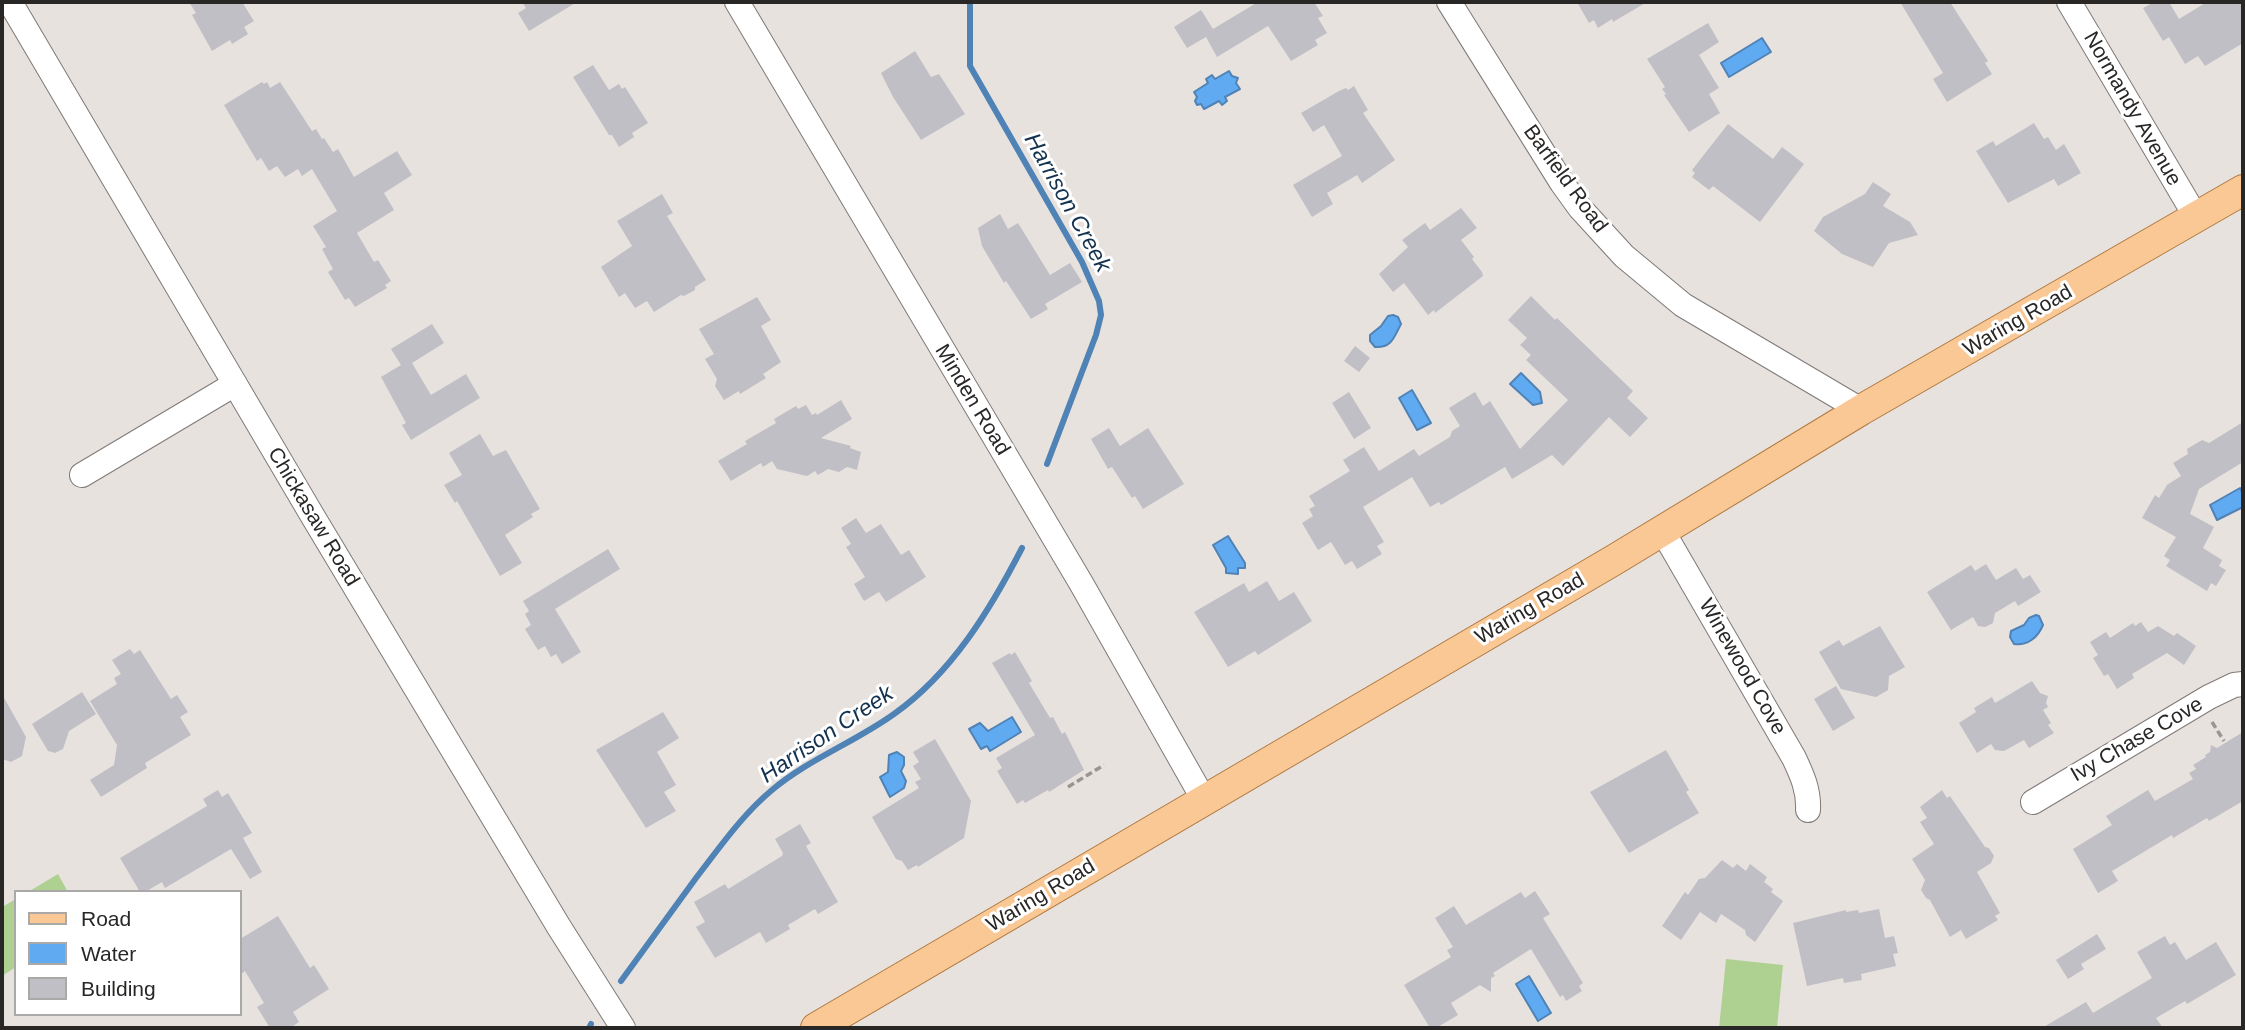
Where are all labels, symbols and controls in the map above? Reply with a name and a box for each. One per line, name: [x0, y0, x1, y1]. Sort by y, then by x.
street label: Normandy Avenue: [2078, 28, 2186, 190]
street label: Barfield Road: [1517, 120, 1613, 238]
water label: Harrison Creek: [1017, 129, 1117, 277]
street label: Waring Road: [1959, 280, 2077, 362]
street label: Minden Road: [929, 340, 1015, 460]
street label: Chickasaw Road: [262, 443, 364, 591]
street label: Waring Road: [1471, 568, 1589, 650]
street label: Winewood Cove: [1693, 594, 1791, 740]
water label: Harrison Creek: [755, 680, 899, 790]
street label: Ivy Chase Cove: [2067, 692, 2207, 788]
street label: Waring Road: [982, 854, 1100, 938]
legend: [14, 890, 242, 1016]
text: Road: [81, 907, 131, 930]
text: Water: [81, 942, 136, 965]
text: Building: [81, 977, 156, 1000]

